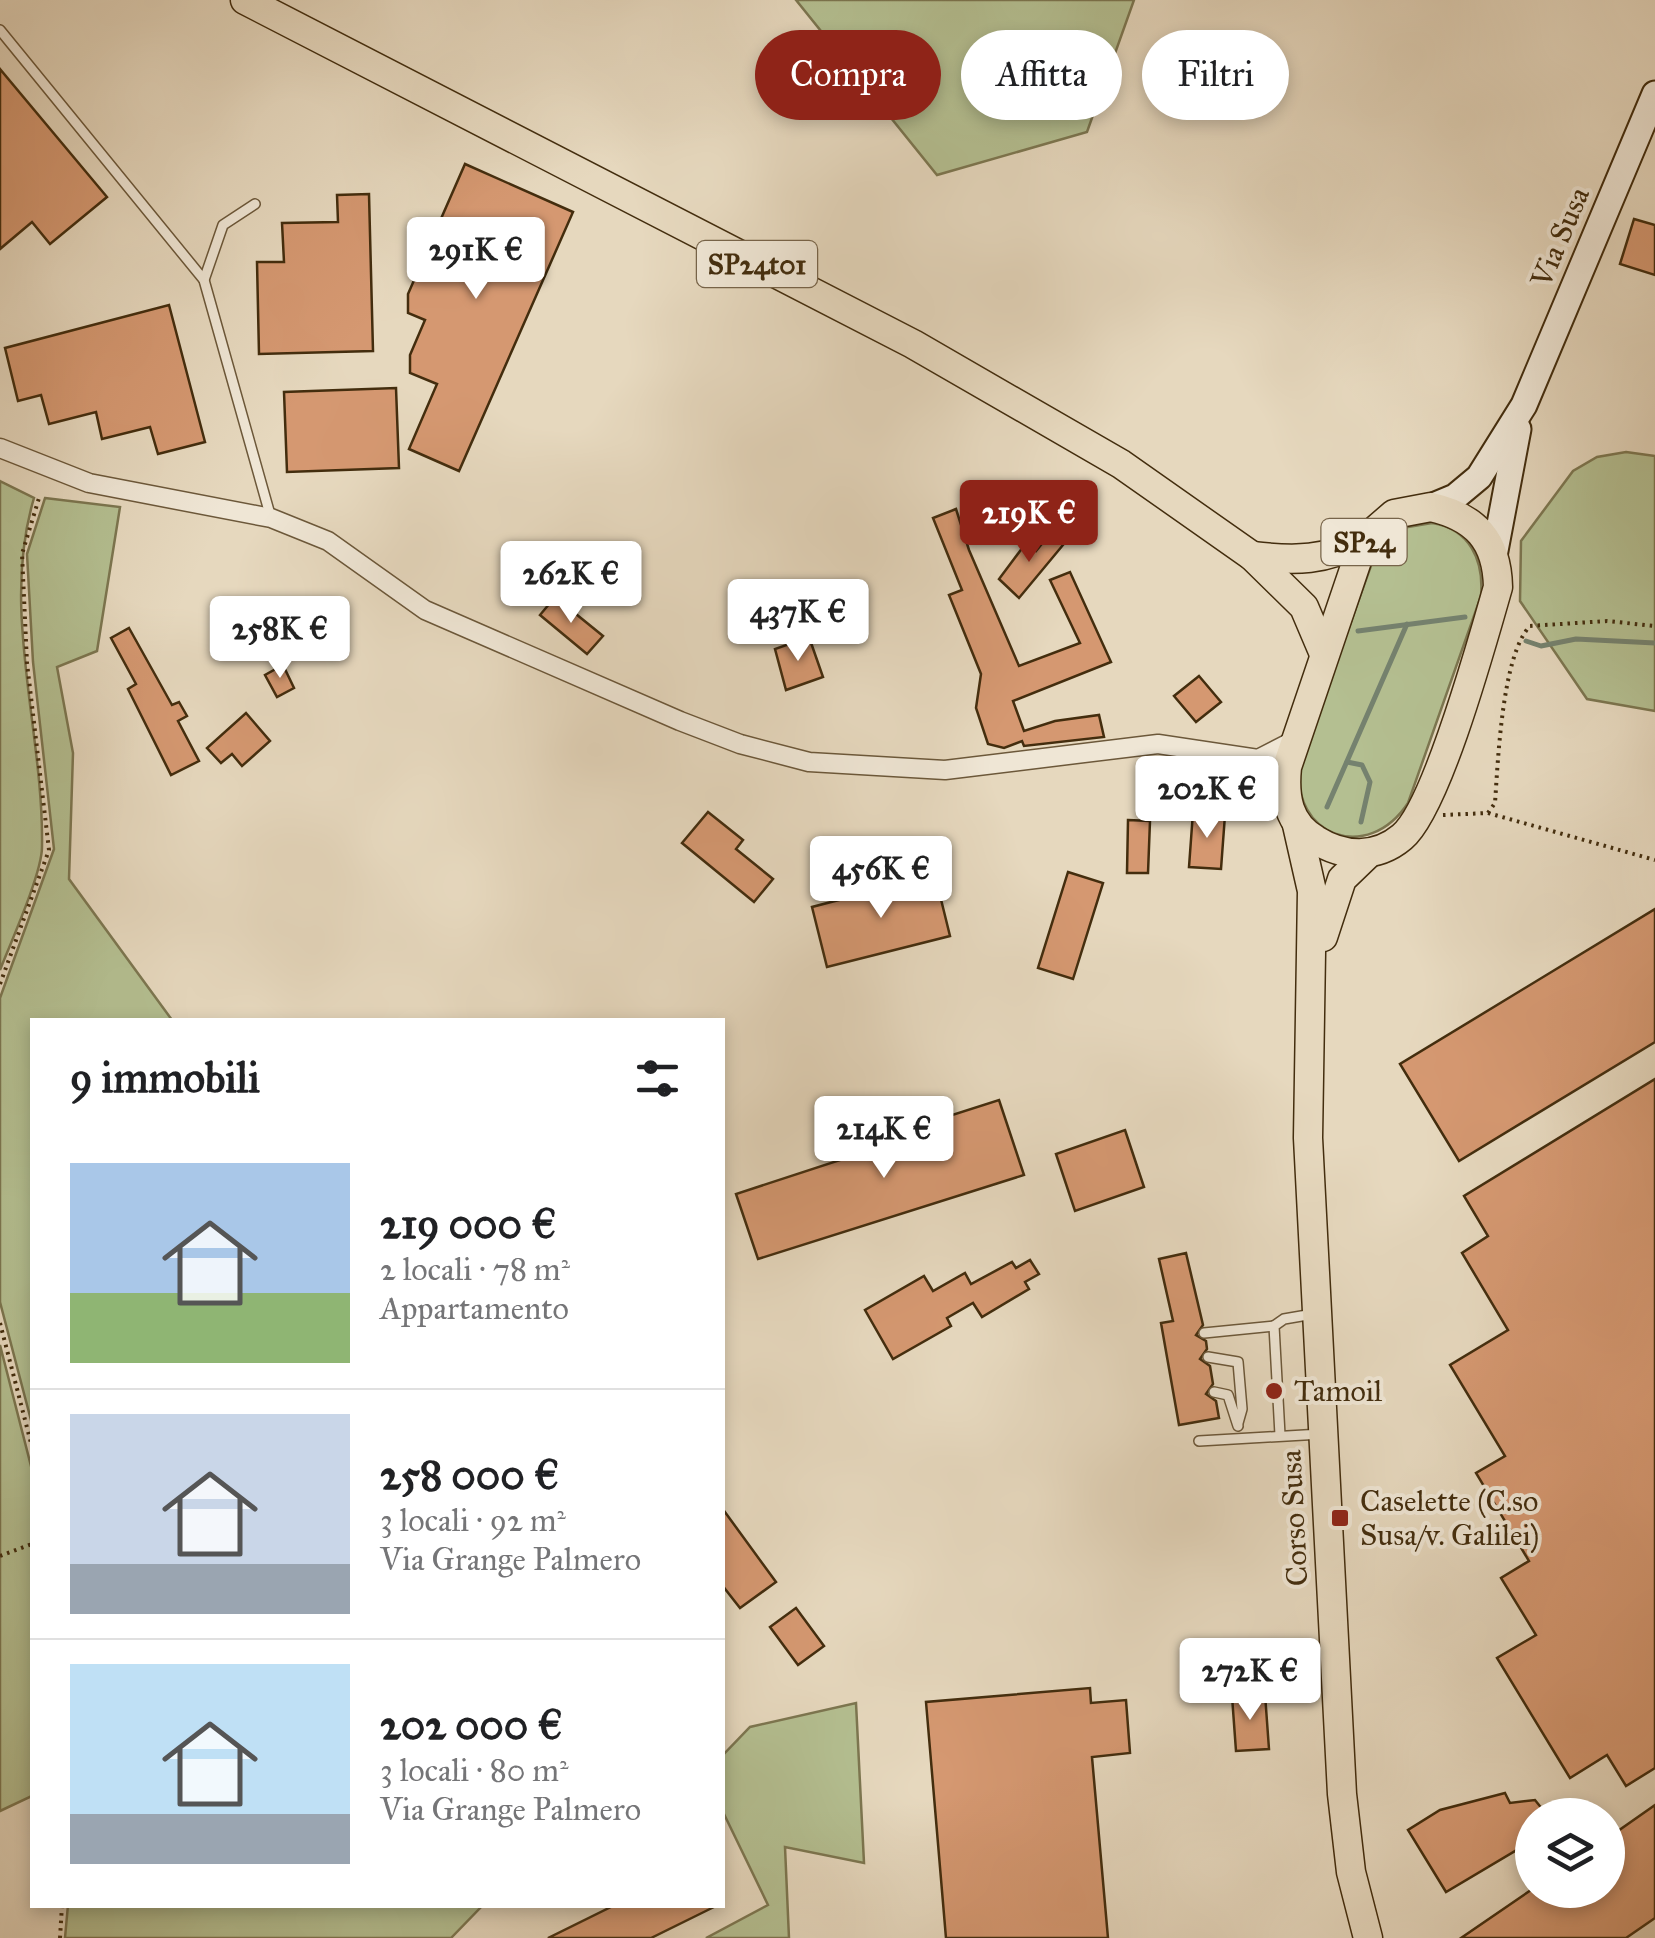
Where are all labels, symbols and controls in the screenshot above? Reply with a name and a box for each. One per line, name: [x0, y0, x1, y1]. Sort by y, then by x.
chip: Compra: [755, 30, 941, 120]
chip: Affitta: [961, 30, 1122, 120]
chip: Filtri: [1142, 30, 1289, 120]
street label: Via Susa: [1523, 181, 1597, 293]
pin: 291K €: [395, 217, 557, 302]
text: 291K €: [429, 230, 523, 269]
road number: SP24t01: [697, 241, 817, 287]
pin: 219K €: [948, 480, 1110, 565]
text: 219K €: [982, 493, 1076, 532]
road number: SP24: [1322, 519, 1406, 565]
pin: 262K €: [490, 541, 652, 626]
text: 262K €: [523, 554, 619, 593]
pin: 437K €: [717, 579, 879, 664]
text: 437K €: [750, 592, 846, 631]
pin: 258K €: [199, 596, 361, 681]
text: 258K €: [232, 609, 328, 648]
pin: 202K €: [1126, 756, 1288, 841]
text: 202K €: [1157, 769, 1257, 808]
pin: 456K €: [800, 836, 962, 921]
text: 456K €: [832, 849, 930, 888]
icon: filters: [630, 1051, 685, 1106]
text: 9 immobili: [70, 1052, 260, 1104]
pin: 214K €: [803, 1096, 965, 1181]
text: 214K €: [836, 1109, 932, 1148]
text: 219 000 €: [380, 1198, 556, 1250]
icon: home: [150, 1203, 270, 1323]
text: 2 locali · 78 m²: [380, 1250, 570, 1289]
text: Appartamento: [380, 1289, 569, 1328]
place label: Tamoil: [1294, 1373, 1383, 1409]
marker: Tamoil: [1263, 1380, 1285, 1402]
text: 258 000 €: [380, 1449, 559, 1501]
street label: Corso Susa: [1272, 1449, 1316, 1587]
icon: home: [150, 1454, 270, 1574]
place label: Caselette (C.so Susa/v. Galilei): [1360, 1483, 1539, 1554]
text: 3 locali · 92 m²: [380, 1501, 566, 1540]
marker: Caselette (C.so Susa/v. Galilei): [1329, 1507, 1351, 1529]
text: Via Grange Palmero: [380, 1540, 641, 1579]
pin: 272K €: [1169, 1638, 1331, 1723]
text: 272K €: [1202, 1651, 1298, 1690]
text: 202 000 €: [380, 1699, 563, 1751]
icon: home: [150, 1704, 270, 1824]
text: 3 locali · 80 m²: [380, 1751, 569, 1790]
text: Via Grange Palmero: [380, 1790, 641, 1829]
map controls: [1515, 1798, 1625, 1908]
button: layers: [1515, 1798, 1625, 1908]

